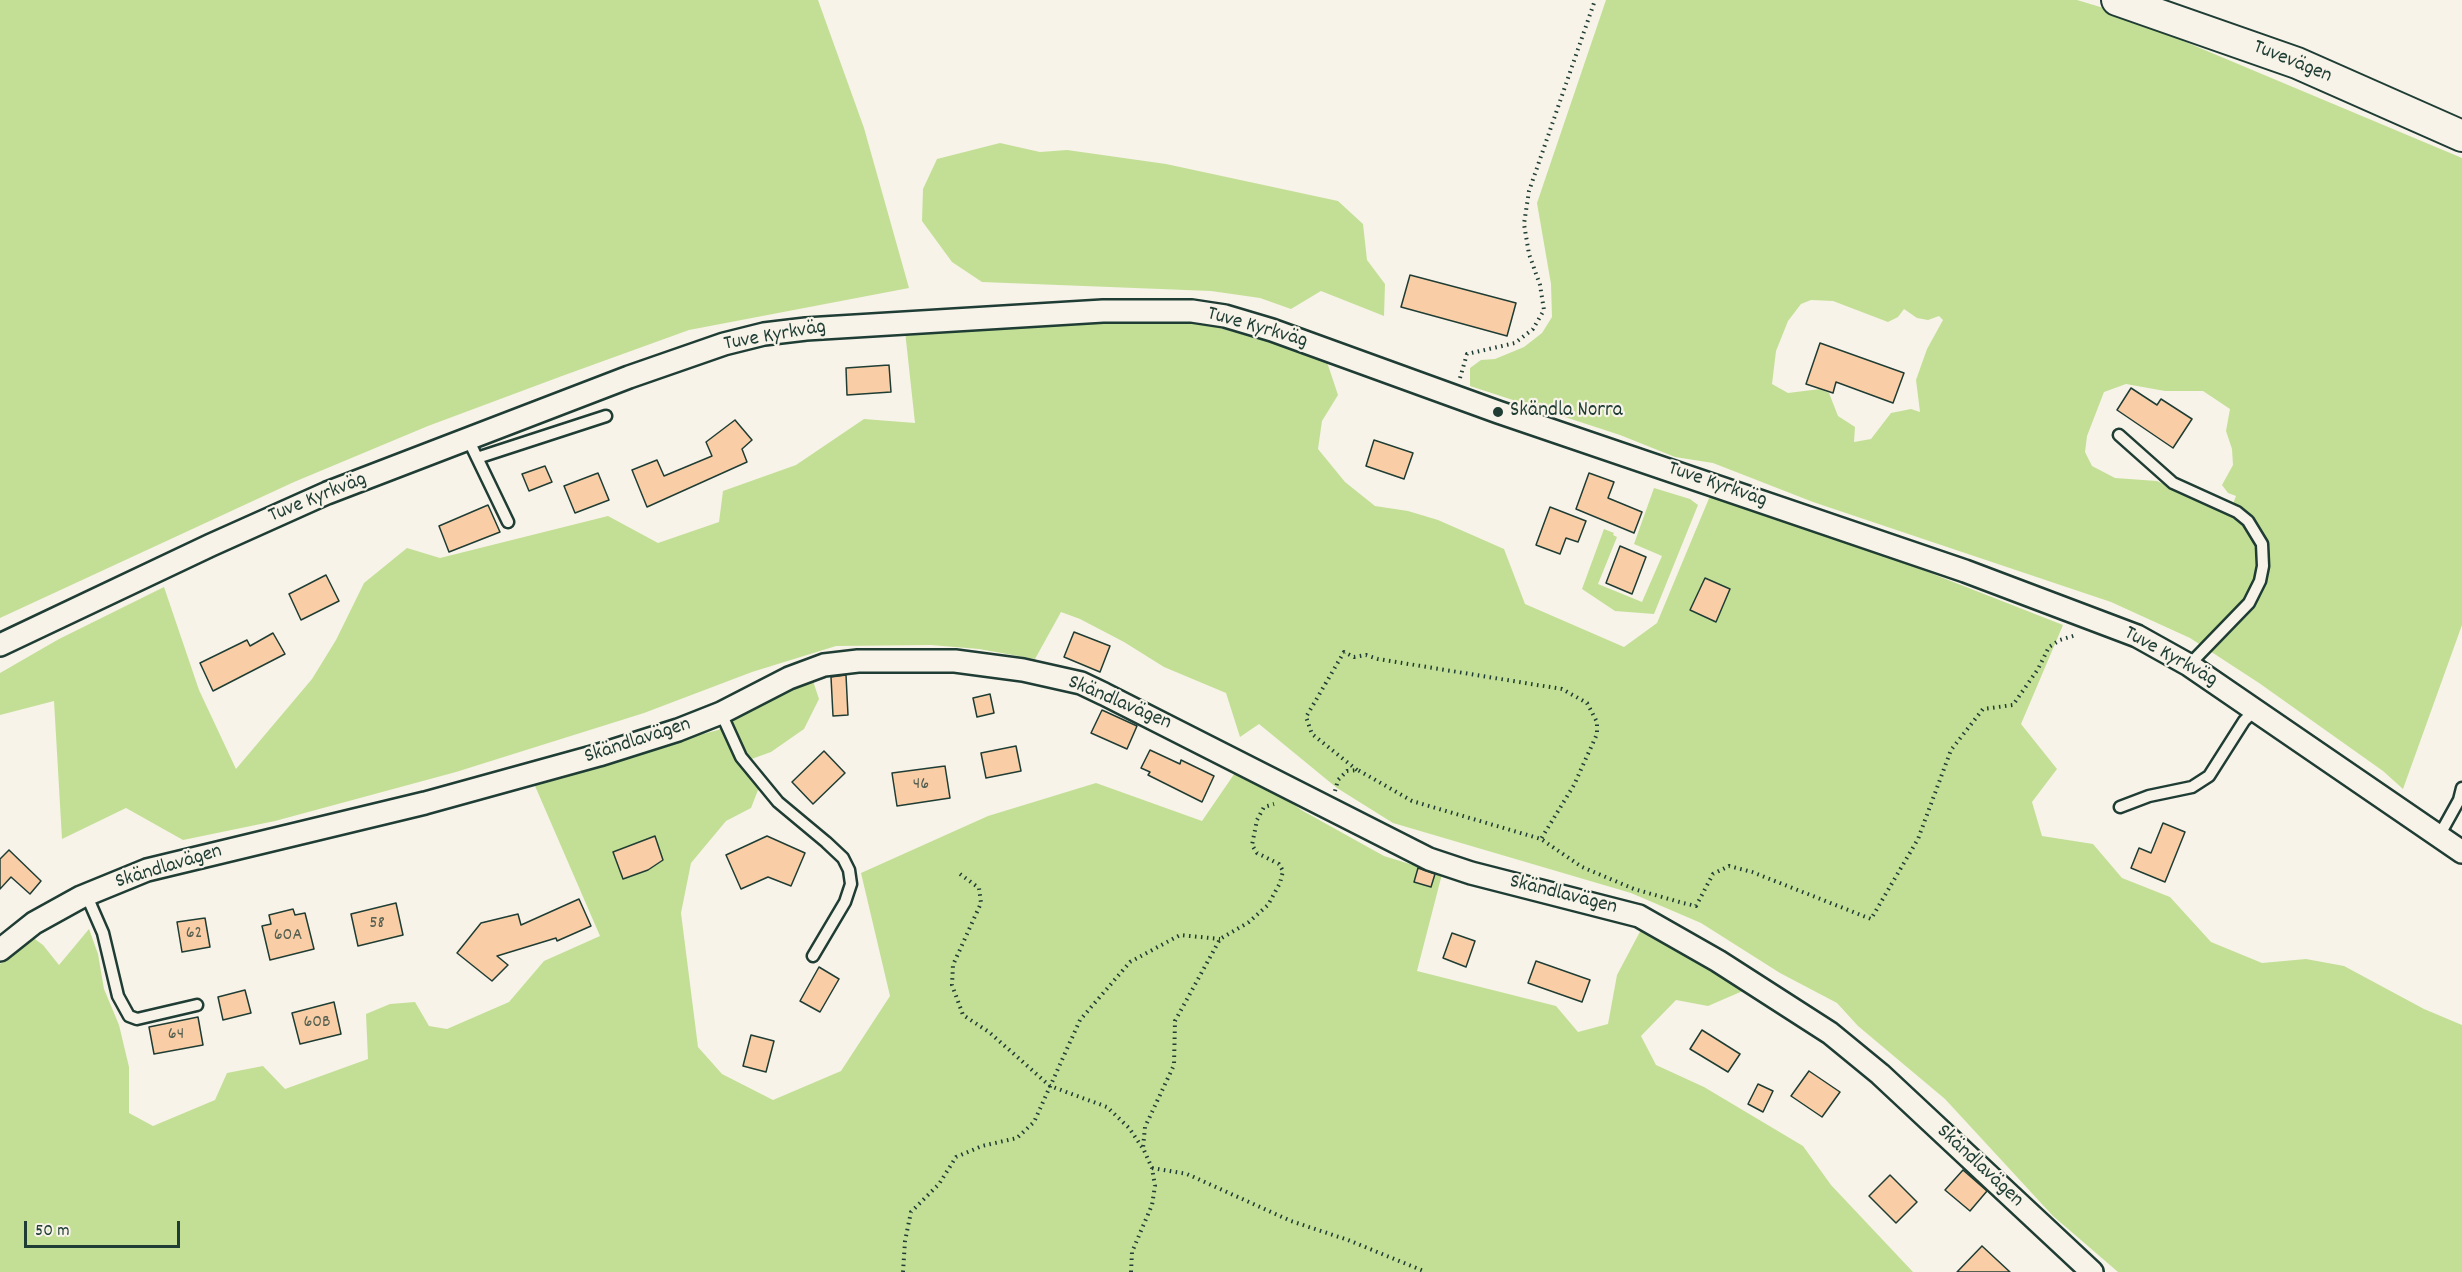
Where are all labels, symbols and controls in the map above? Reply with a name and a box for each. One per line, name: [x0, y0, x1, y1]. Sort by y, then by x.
street label: Tuvevägen: [2249, 36, 2335, 90]
street label: Tuve Kyrkväg: [1204, 303, 1310, 355]
street label: Tuve Kyrkväg: [722, 316, 828, 358]
place label: Skändla Norra: [1510, 399, 1623, 425]
marker: Skändla Norra: [1491, 405, 1505, 419]
street label: Tuve Kyrkväg: [1664, 457, 1770, 515]
street label: Tuve Kyrkväg: [265, 468, 371, 530]
street label: Tuve Kyrkväg: [2119, 622, 2221, 694]
street label: Skändlavägen: [1063, 671, 1175, 737]
street label: Skändlavägen: [582, 713, 694, 771]
house number: 46: [913, 775, 929, 797]
street label: Skändlavägen: [113, 840, 225, 896]
street label: Skändlavägen: [1507, 870, 1619, 922]
house number: 58: [369, 914, 385, 936]
house number: 62: [186, 924, 202, 946]
house number: 60A: [274, 926, 302, 948]
house number: 60B: [303, 1013, 331, 1035]
house number: 64: [168, 1025, 184, 1047]
street label: Skändlavägen: [1930, 1120, 2028, 1214]
scale bar: [27, 1209, 183, 1247]
text: 50 m: [35, 1219, 70, 1244]

